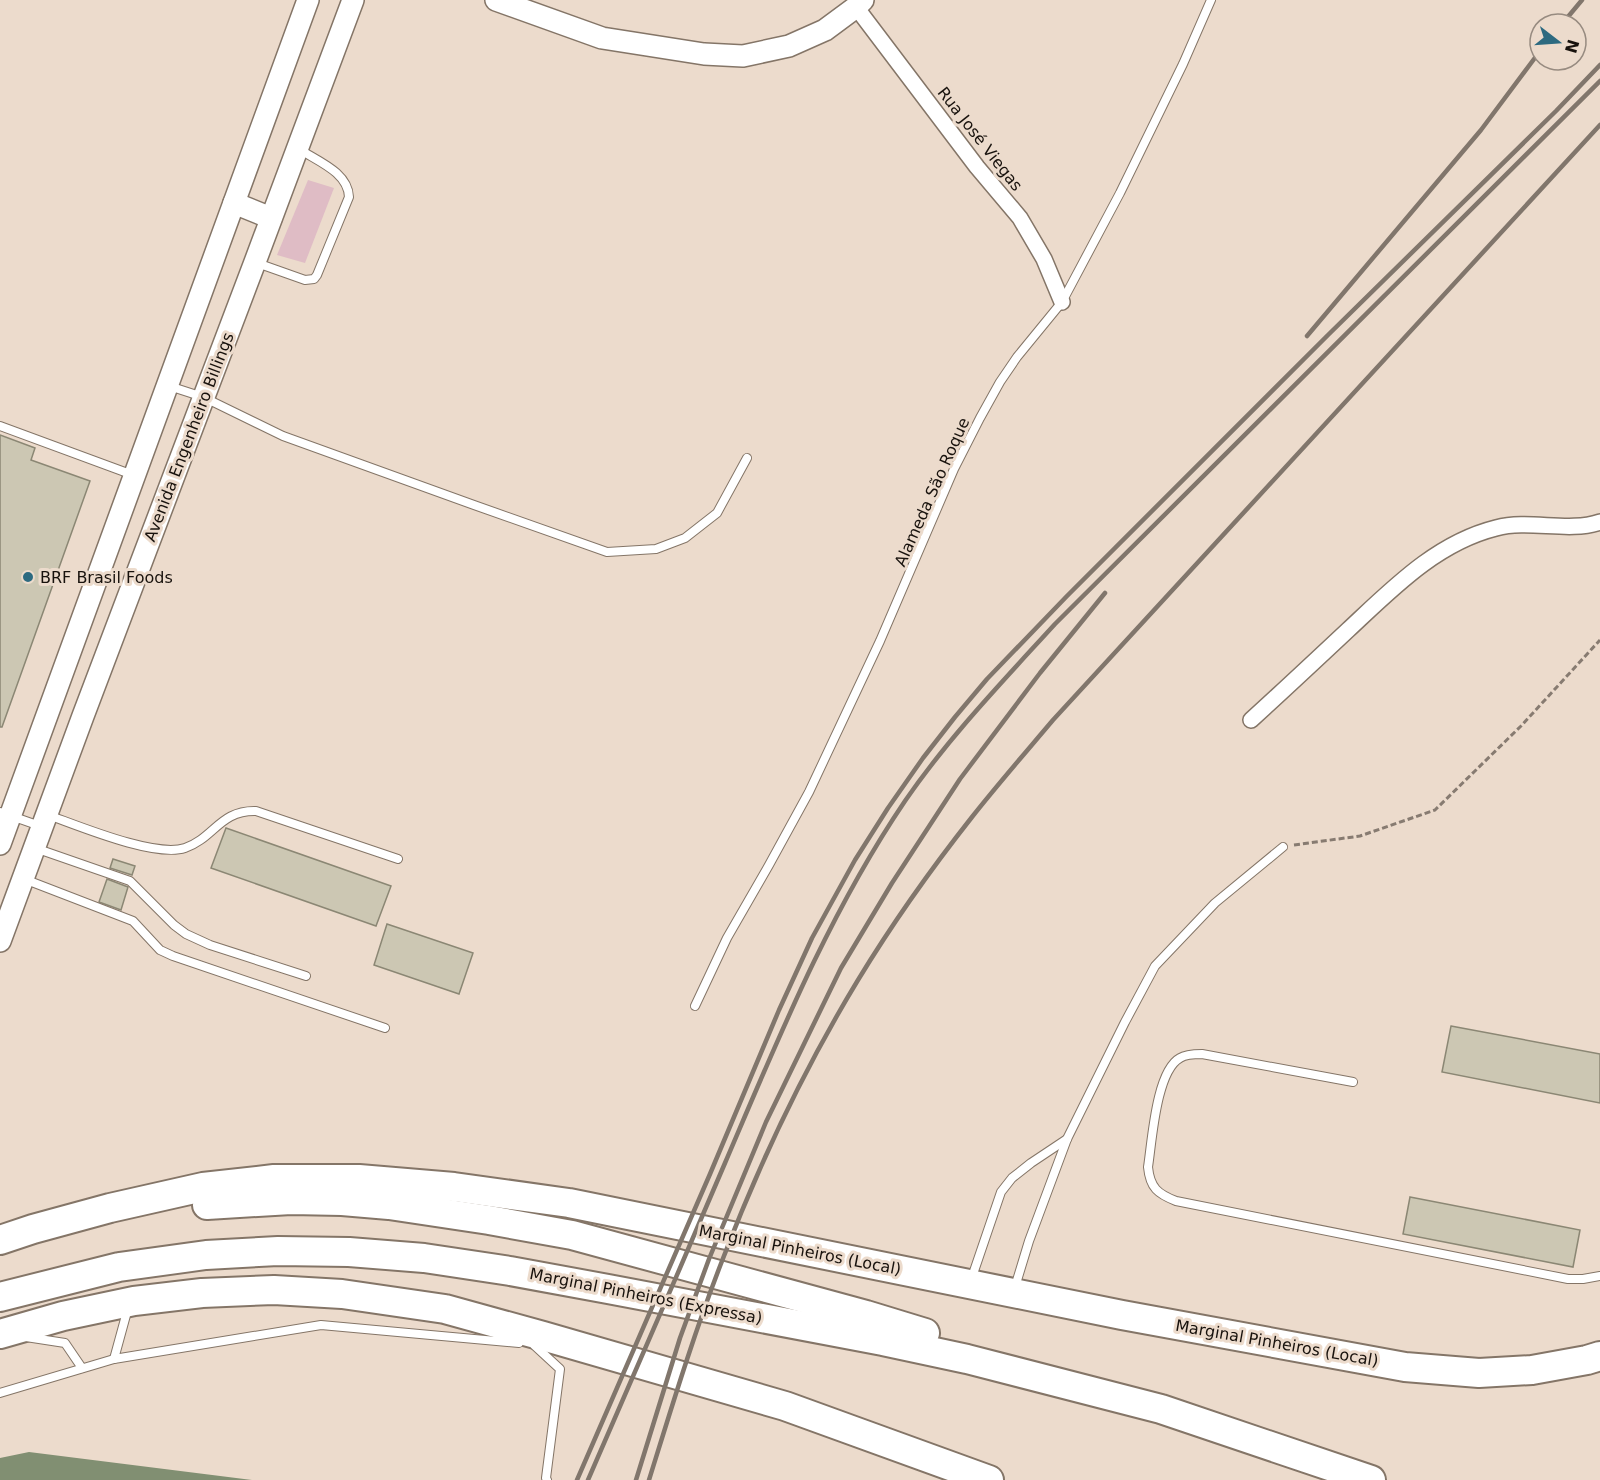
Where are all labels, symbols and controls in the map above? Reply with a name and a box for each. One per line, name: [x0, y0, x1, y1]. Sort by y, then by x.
north arrow: [1528, 12, 1588, 72]
text: N: [1561, 37, 1583, 55]
street label: Rua José Viegas: [934, 83, 1026, 195]
street label: Avenida Engenheiro Billings: [140, 330, 238, 544]
street label: Alameda São Roque: [891, 415, 973, 569]
place label: BRF Brasil Foods: [40, 568, 173, 587]
marker: BRF Brasil Foods: [21, 570, 35, 584]
street label: Marginal Pinheiros (Local): [697, 1221, 903, 1279]
street label: Marginal Pinheiros (Expressa): [528, 1264, 764, 1328]
street label: Marginal Pinheiros (Local): [1174, 1316, 1380, 1370]

